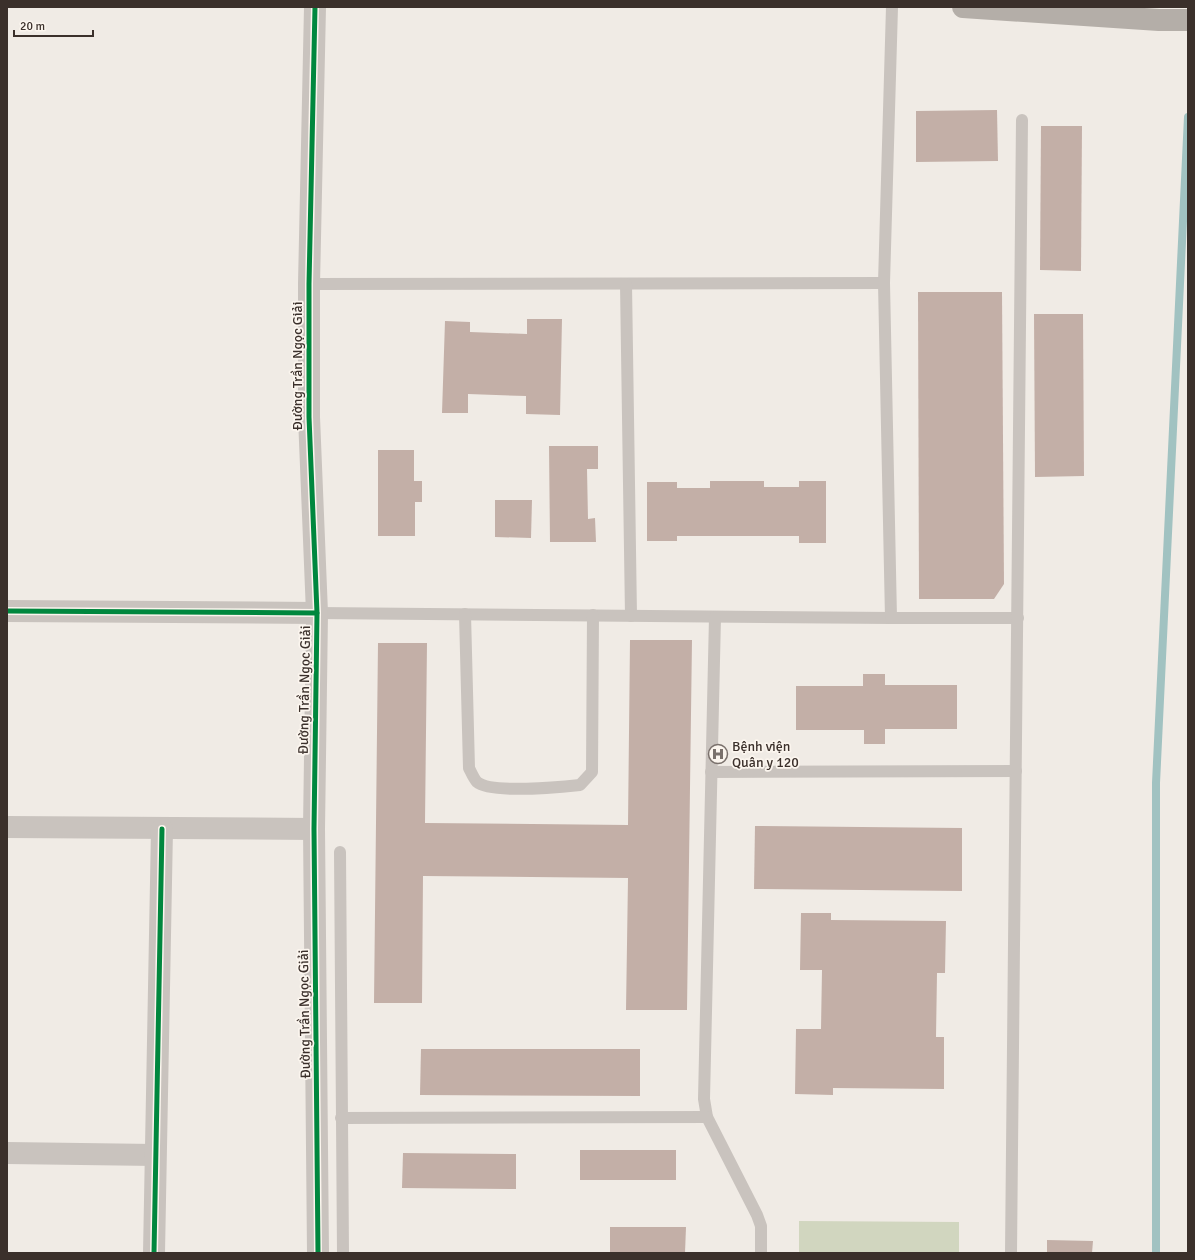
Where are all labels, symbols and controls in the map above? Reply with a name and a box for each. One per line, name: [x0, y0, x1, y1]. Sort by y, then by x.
scale bar: [14, 12, 93, 38]
text: 20 m: [20, 19, 45, 34]
street label: Đường Trần Ngọc Giải: [289, 301, 306, 431]
street label: Đường Trần Ngọc Giải: [295, 625, 314, 755]
place label: Bệnh viện Quân y 120: [732, 738, 799, 771]
hospital icon: Bệnh viện Quân y 120: [707, 743, 729, 765]
street label: Đường Trần Ngọc Giải: [295, 949, 314, 1079]

